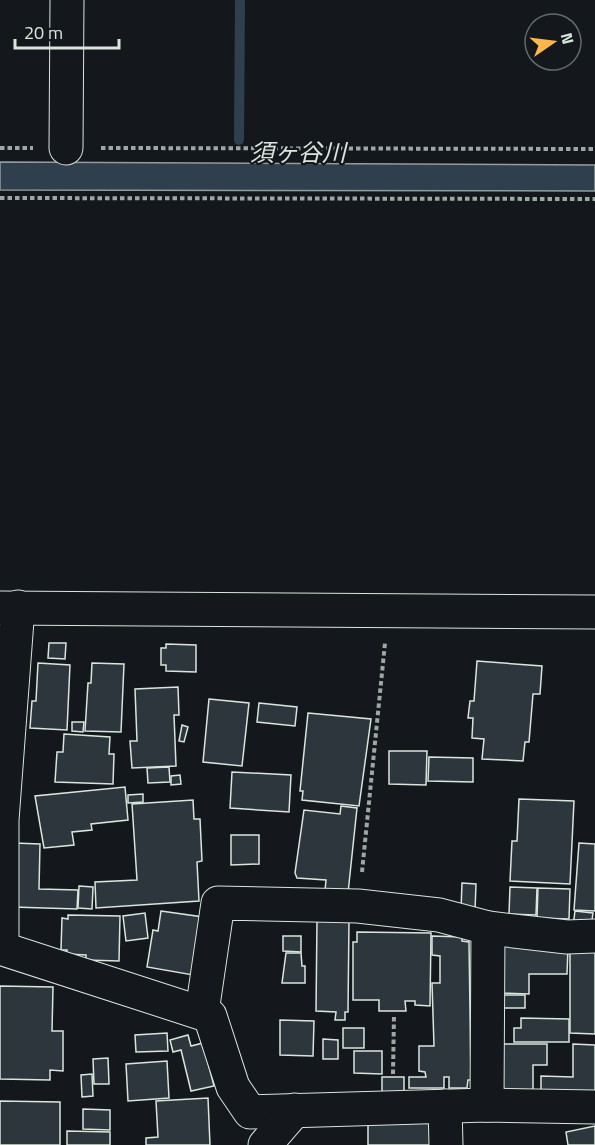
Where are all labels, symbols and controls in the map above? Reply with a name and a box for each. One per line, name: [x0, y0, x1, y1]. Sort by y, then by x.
scale bar: [15, 12, 118, 50]
north arrow: [523, 12, 583, 72]
text: 20 m: [24, 19, 63, 46]
text: N: [555, 30, 581, 47]
water label: 須ヶ谷川: [250, 134, 349, 170]

